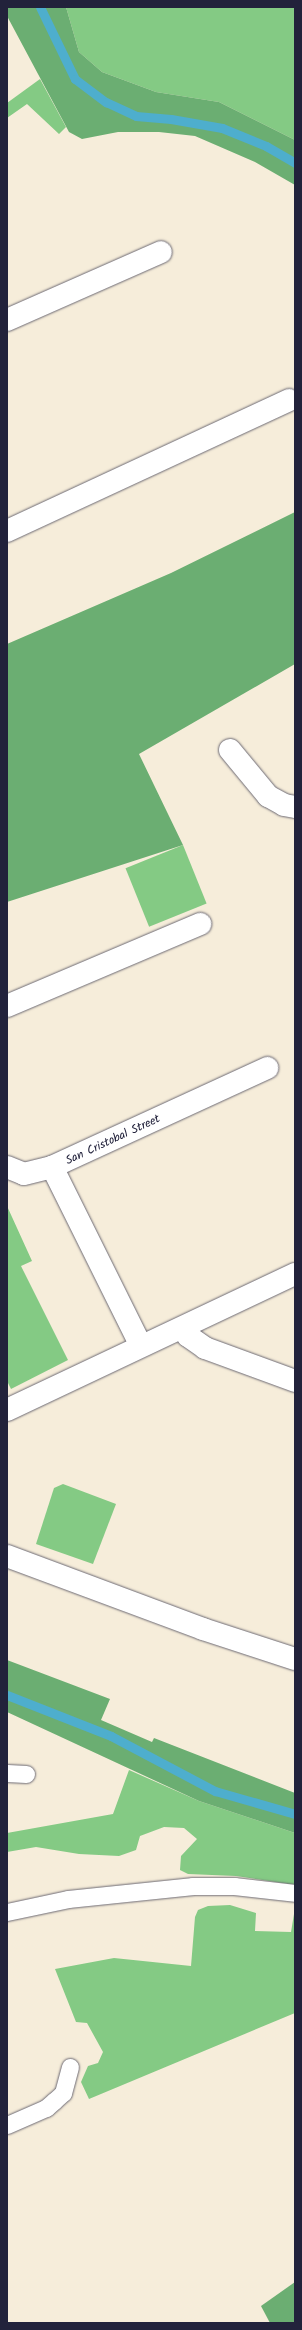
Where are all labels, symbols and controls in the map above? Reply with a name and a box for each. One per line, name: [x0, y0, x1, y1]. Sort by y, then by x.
street label: San Cristobal Street: [63, 1112, 163, 1168]

